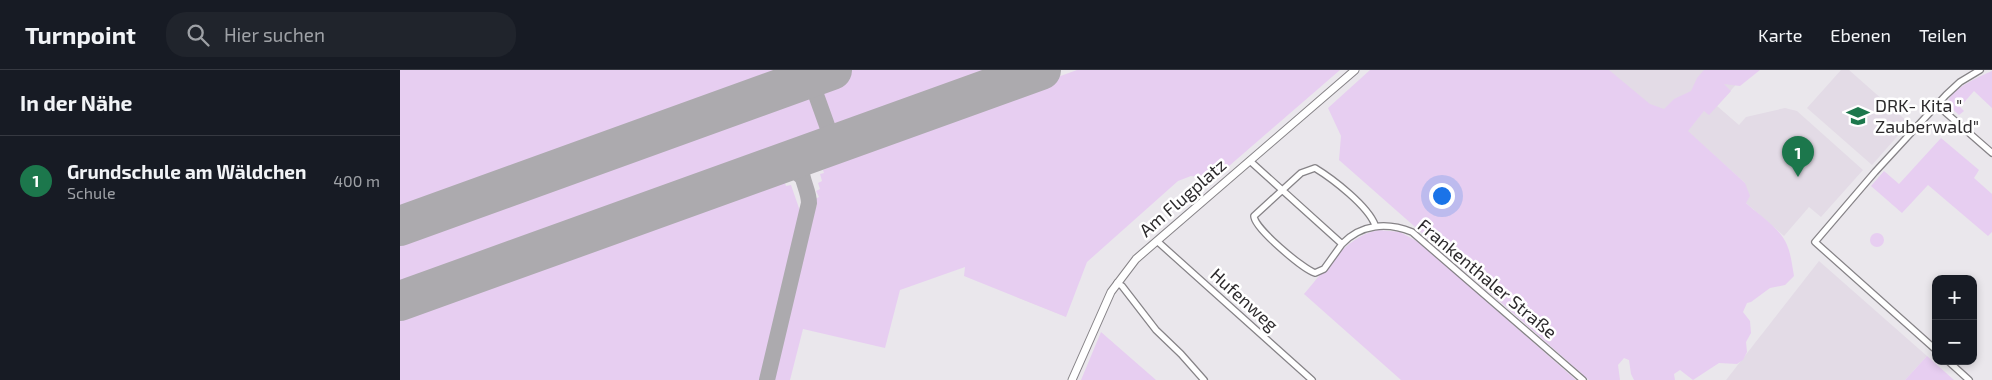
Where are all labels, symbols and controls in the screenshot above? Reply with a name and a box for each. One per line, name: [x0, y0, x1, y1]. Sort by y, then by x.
search box: [166, 12, 516, 57]
text: Turnpoint: [25, 20, 136, 49]
icon: search: [184, 21, 212, 49]
text: Hier suchen: [224, 23, 325, 46]
text: Karte: [1758, 24, 1802, 46]
text: Ebenen: [1830, 24, 1891, 46]
text: Teilen: [1919, 24, 1967, 46]
text: In der Nähe: [20, 90, 132, 115]
place label: DRK- Kita " Zauberwald": [1875, 94, 1979, 137]
school or university icon: DRK- Kita " Zauberwald": [1845, 103, 1871, 129]
pin: 1: [1782, 136, 1814, 177]
street label: Am Flugplatz: [1134, 154, 1230, 241]
text: Grundschule am Wäldchen: [67, 160, 306, 183]
text: 1: [33, 171, 39, 190]
text: 400 m: [333, 171, 380, 190]
text: Schule: [67, 183, 116, 202]
your location: [1429, 183, 1455, 209]
street label: Frankenthaler Straße: [1414, 214, 1562, 343]
street label: Hufenweg: [1206, 263, 1283, 335]
map controls: [1932, 275, 1977, 365]
button: +: [1932, 275, 1977, 320]
button: −: [1932, 320, 1977, 365]

